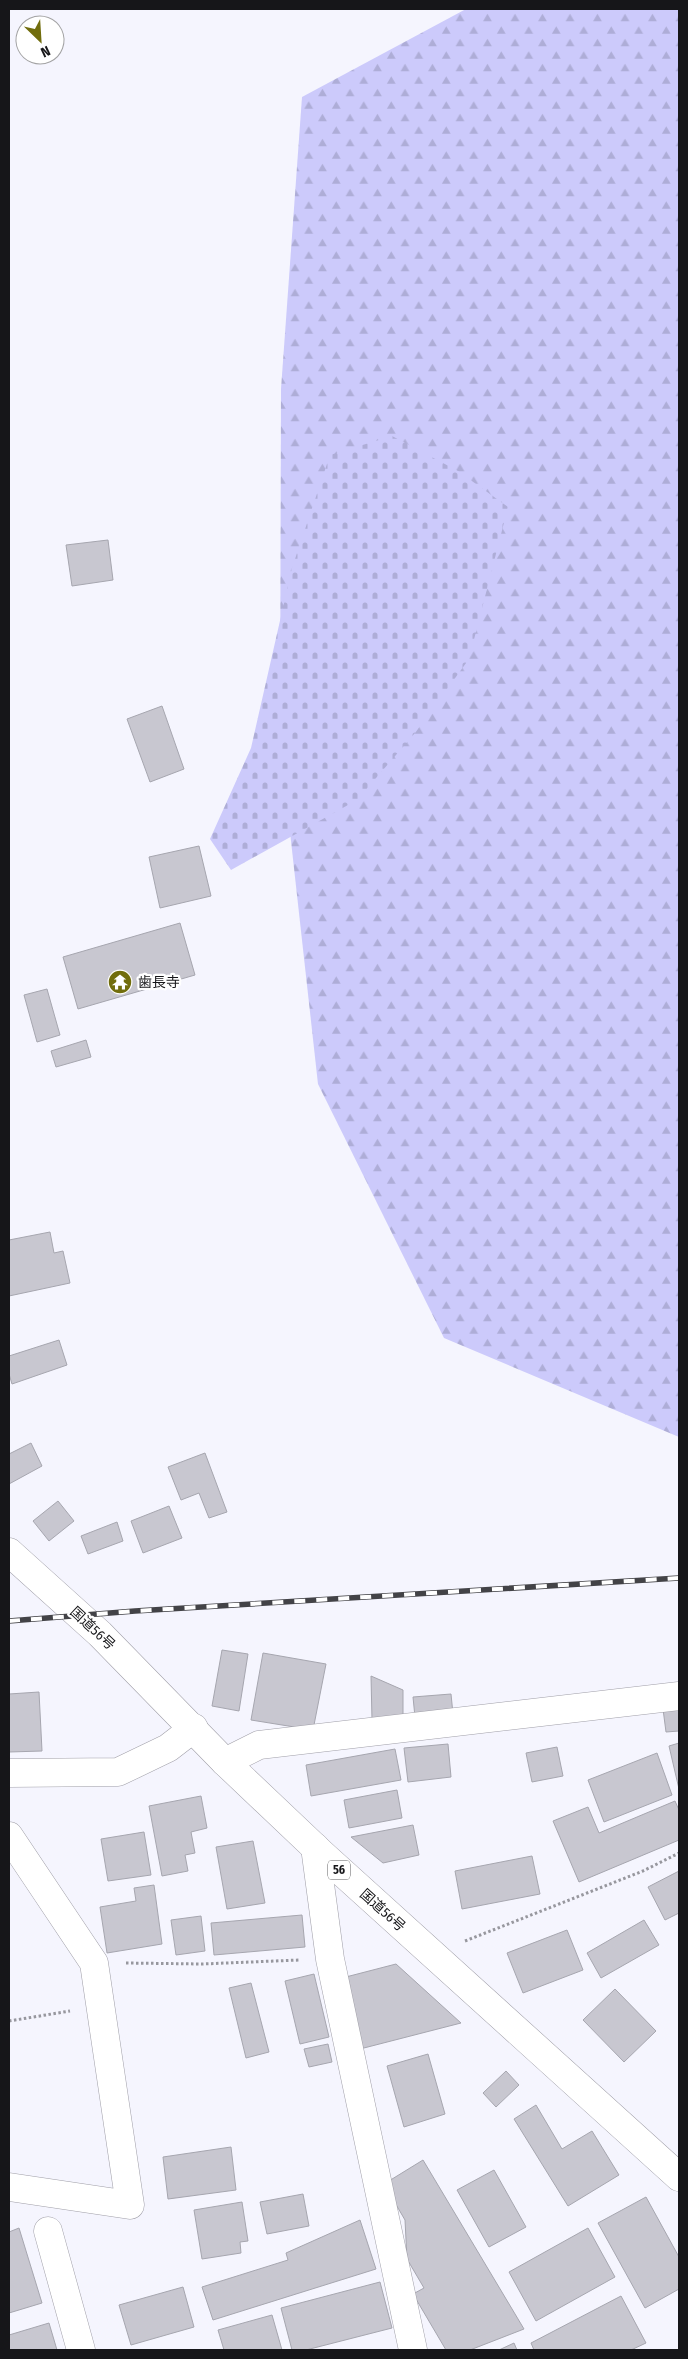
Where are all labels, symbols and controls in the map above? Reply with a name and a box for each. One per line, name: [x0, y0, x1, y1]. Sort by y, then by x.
north arrow: [15, 15, 65, 65]
text: N: [38, 42, 53, 61]
temple icon: 歯長寺: [107, 969, 133, 995]
place label: 歯長寺: [138, 974, 180, 991]
street label: 国道56号: [67, 1603, 119, 1653]
road number: 56: [328, 1860, 350, 1880]
street label: 国道56号: [356, 1886, 409, 1935]

